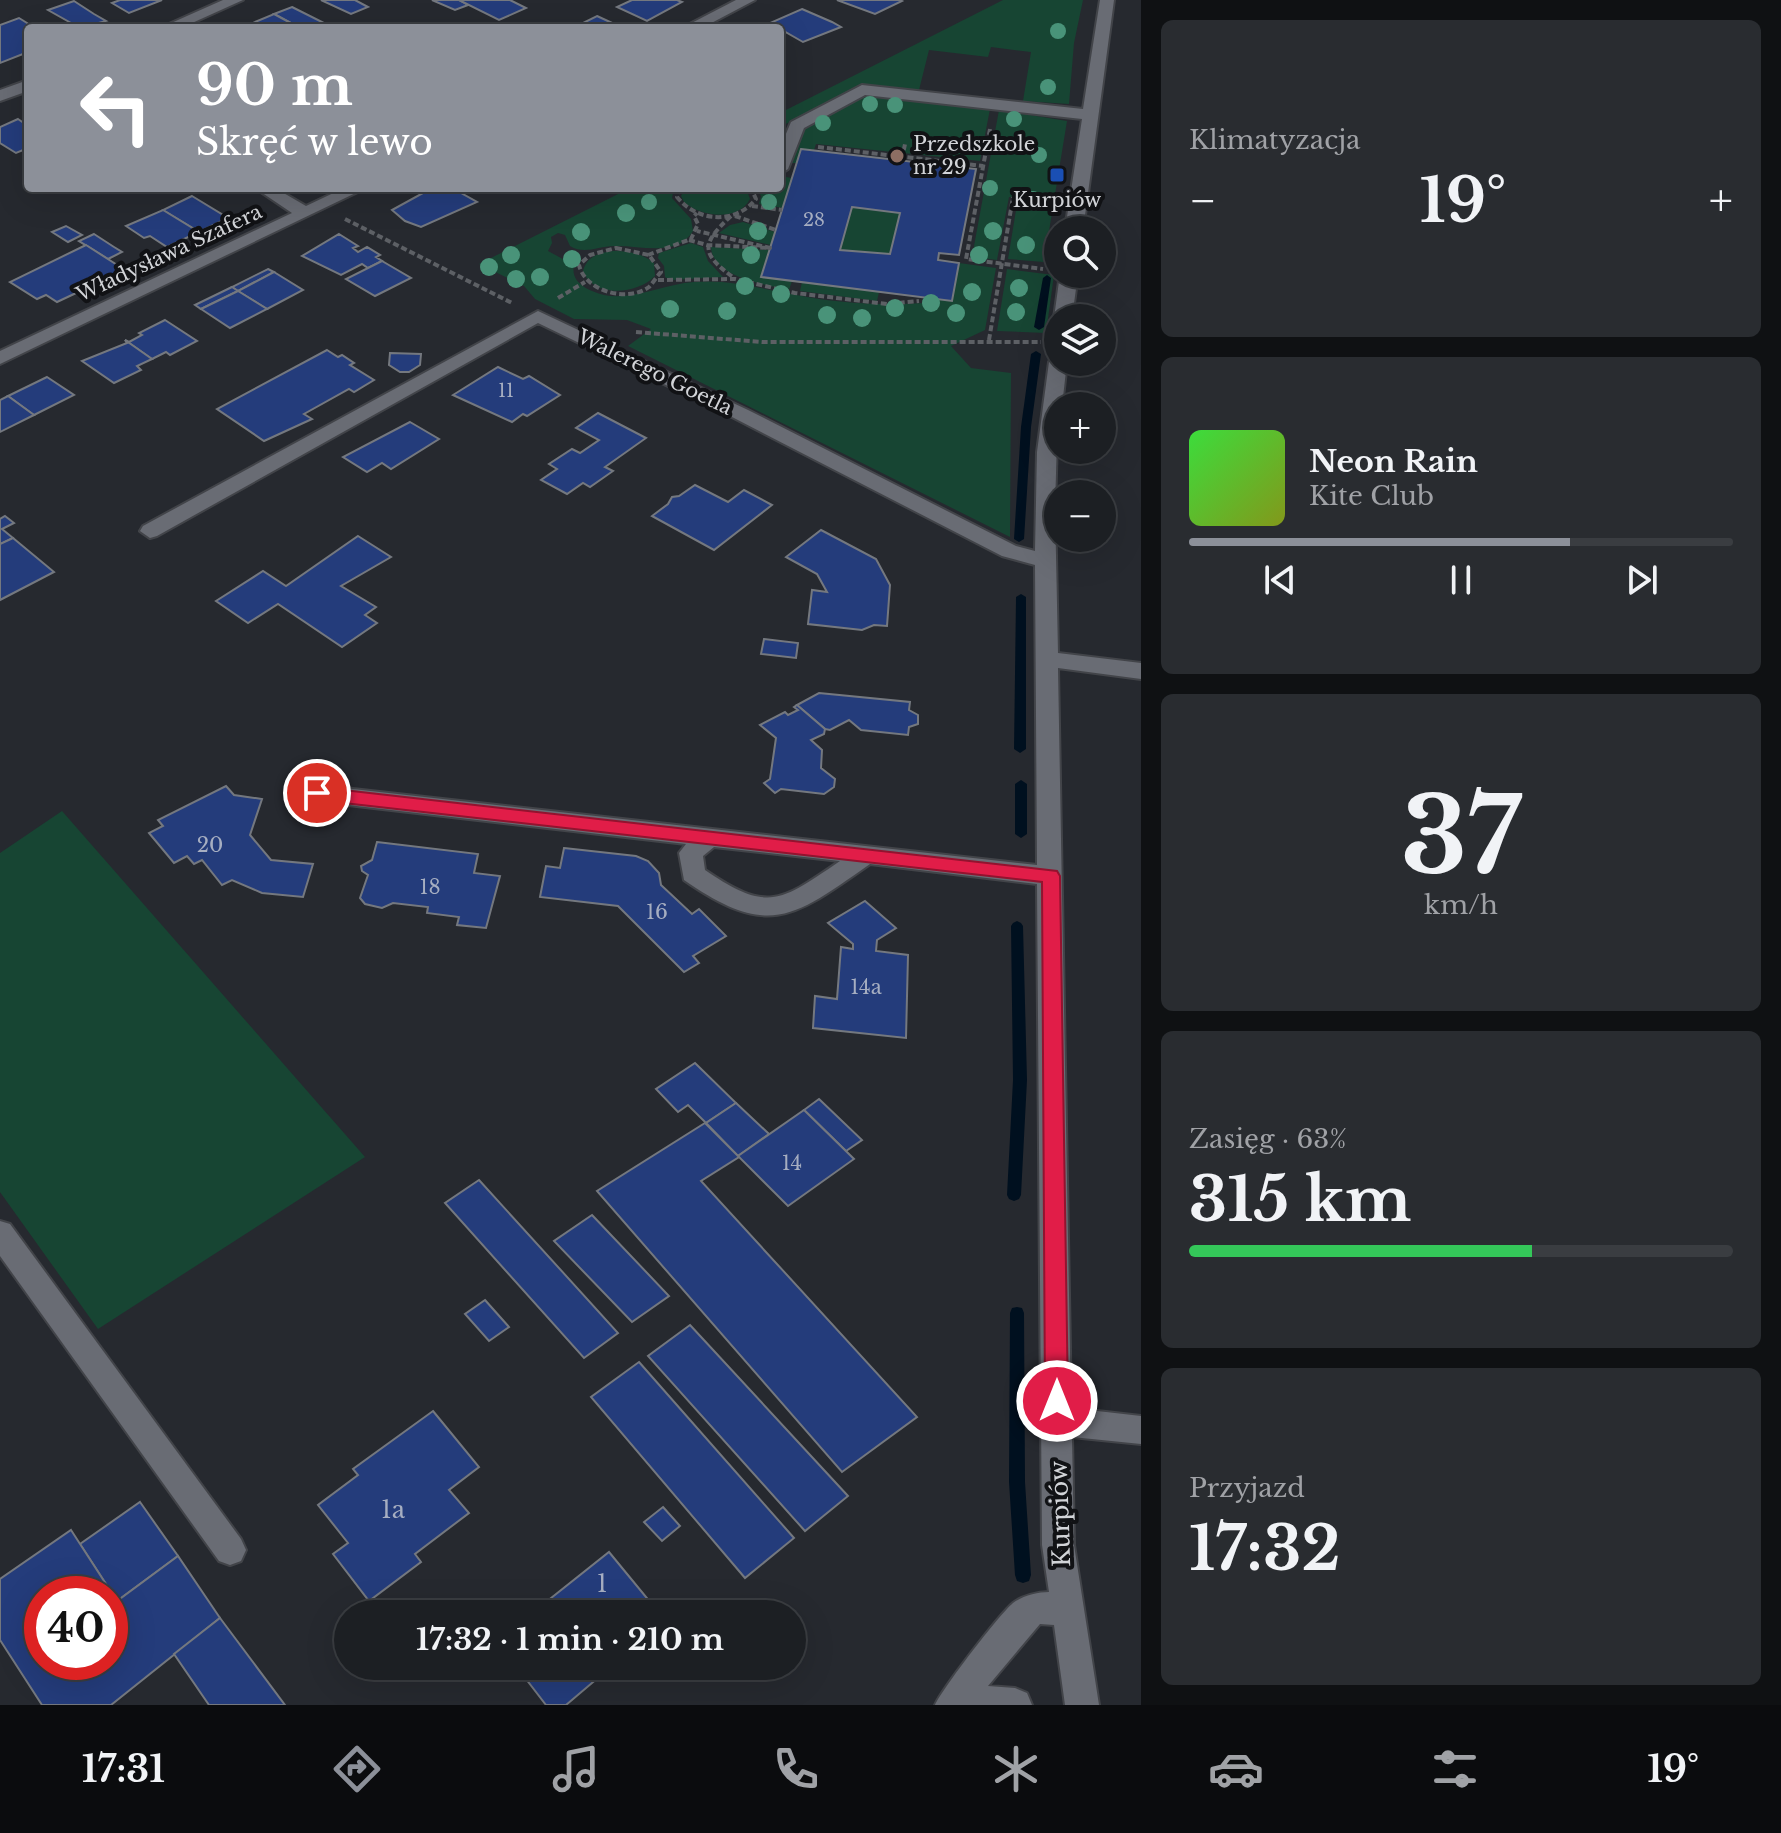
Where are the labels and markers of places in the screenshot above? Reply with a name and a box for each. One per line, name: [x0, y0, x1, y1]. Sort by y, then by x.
place label: Przedszkole nr 29: [913, 132, 1035, 179]
marker: Przedszkole nr 29: [888, 147, 906, 165]
marker: Kurpiów: [1048, 166, 1066, 184]
place label: Kurpiów: [1013, 188, 1101, 212]
pin: [283, 759, 351, 827]

